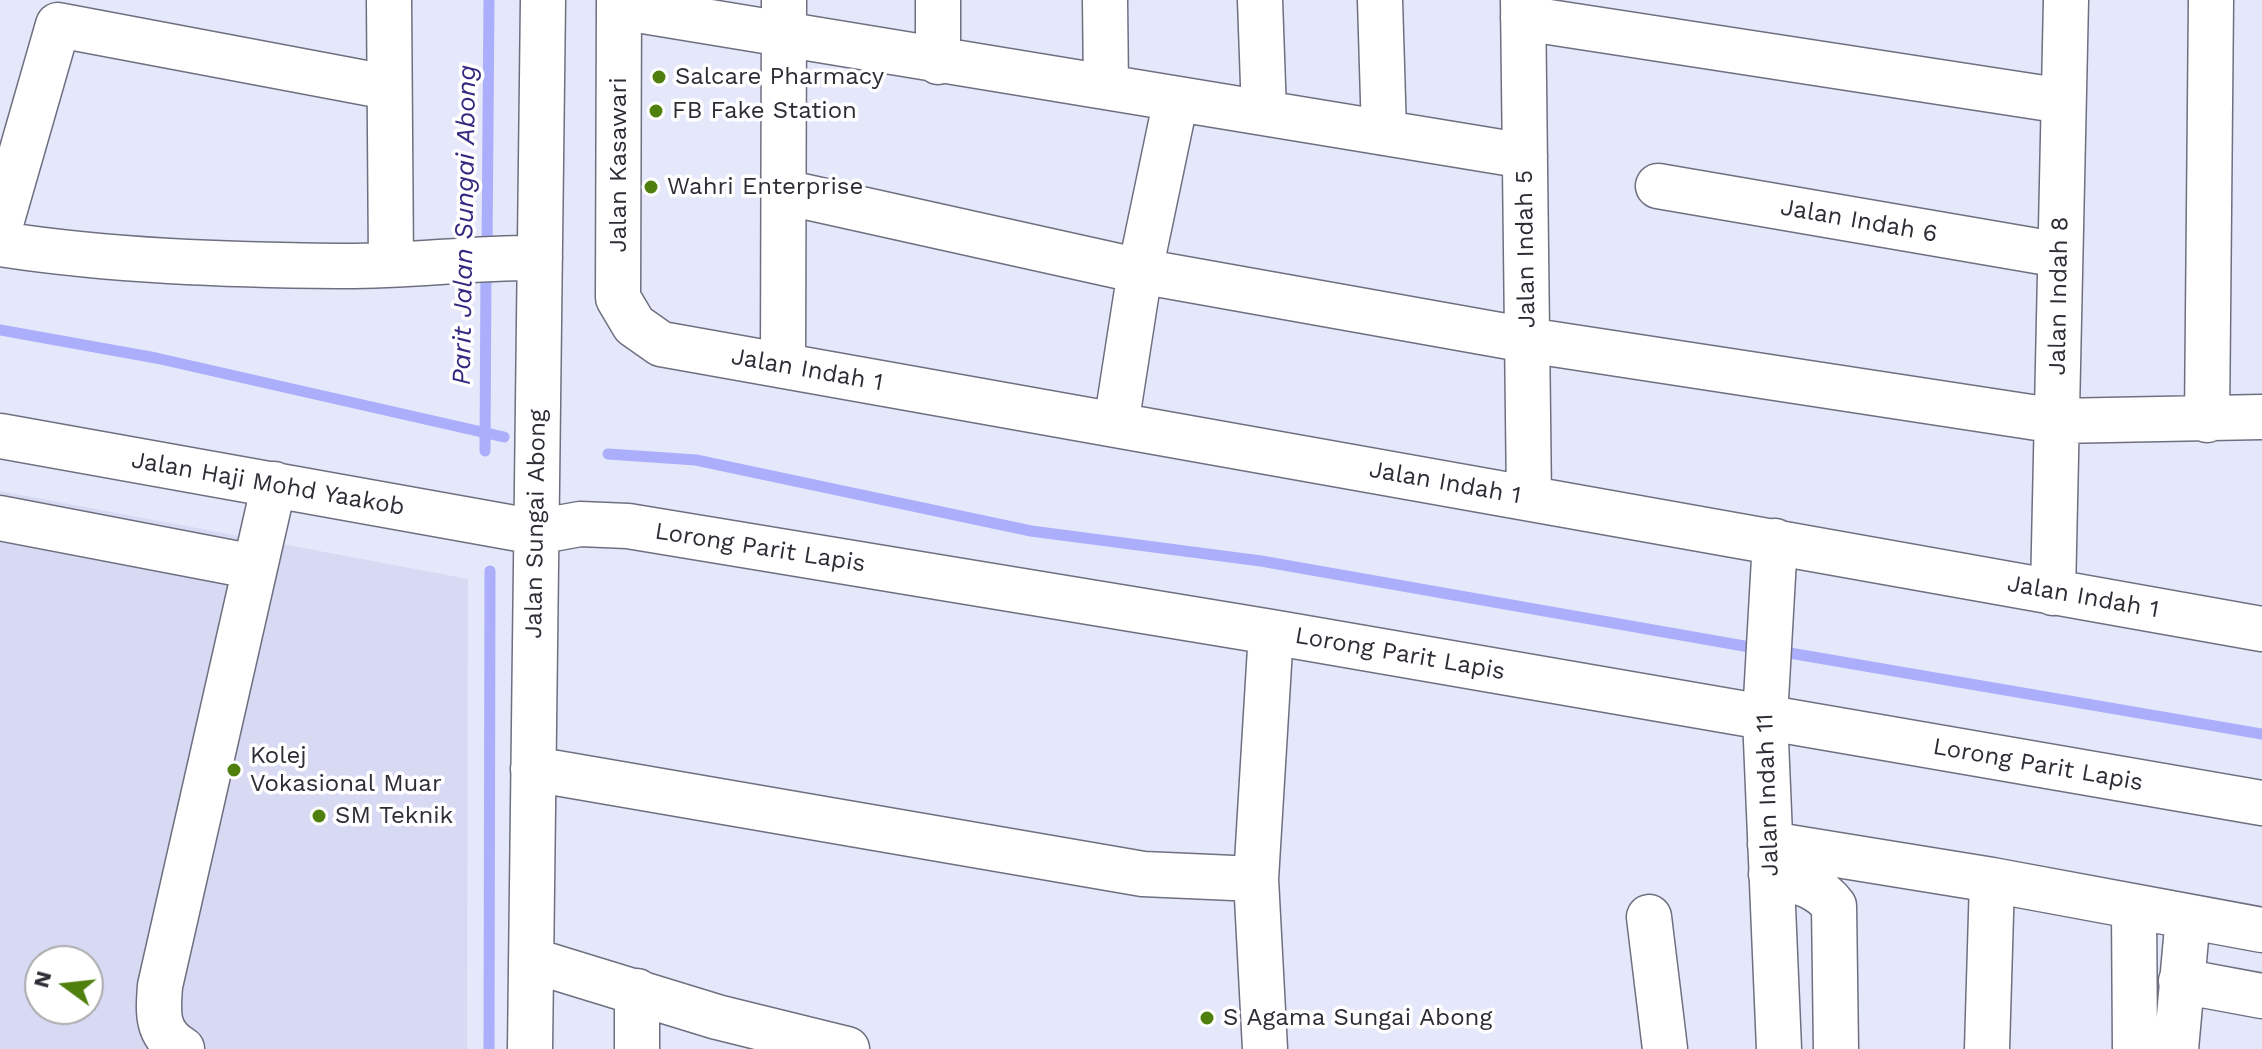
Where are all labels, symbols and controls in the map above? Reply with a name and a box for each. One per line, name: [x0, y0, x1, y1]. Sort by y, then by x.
place label: Salcare Pharmacy: [675, 63, 884, 91]
water label: Parit Jalan Sungai Abong: [447, 65, 483, 385]
marker: Salcare Pharmacy: [650, 68, 668, 86]
street label: Jalan Kasawari: [605, 77, 633, 253]
place label: FB Fake Station: [672, 97, 857, 125]
marker: FB Fake Station: [647, 102, 665, 120]
street label: Jalan Indah 5: [1510, 170, 1542, 328]
place label: Wahri Enterprise: [667, 173, 863, 201]
marker: Wahri Enterprise: [642, 178, 660, 196]
street label: Jalan Indah 6: [1778, 193, 1940, 249]
street label: Jalan Indah 8: [2043, 216, 2075, 376]
street label: Jalan Indah 1: [729, 342, 885, 398]
street label: Jalan Sungai Abong: [520, 409, 552, 639]
street label: Jalan Haji Mohd Yaakob: [129, 446, 407, 522]
street label: Jalan Indah 1: [1367, 455, 1523, 511]
street label: Lorong Parit Lapis: [653, 517, 867, 579]
street label: Jalan Indah 1: [2005, 569, 2161, 625]
street label: Lorong Parit Lapis: [1293, 621, 1507, 687]
street label: Jalan Indah 11: [1751, 713, 1785, 877]
street label: Lorong Parit Lapis: [1931, 732, 2145, 798]
place label: Kolej Vokasional Muar: [250, 742, 442, 798]
marker: Kolej Vokasional Muar: [225, 761, 243, 779]
place label: SM Teknik: [335, 802, 453, 830]
marker: SM Teknik: [310, 807, 328, 825]
north arrow: [24, 945, 104, 1025]
text: N: [28, 968, 56, 990]
place label: S Agama Sungai Abong: [1223, 1004, 1492, 1032]
marker: S Agama Sungai Abong: [1198, 1009, 1216, 1027]

